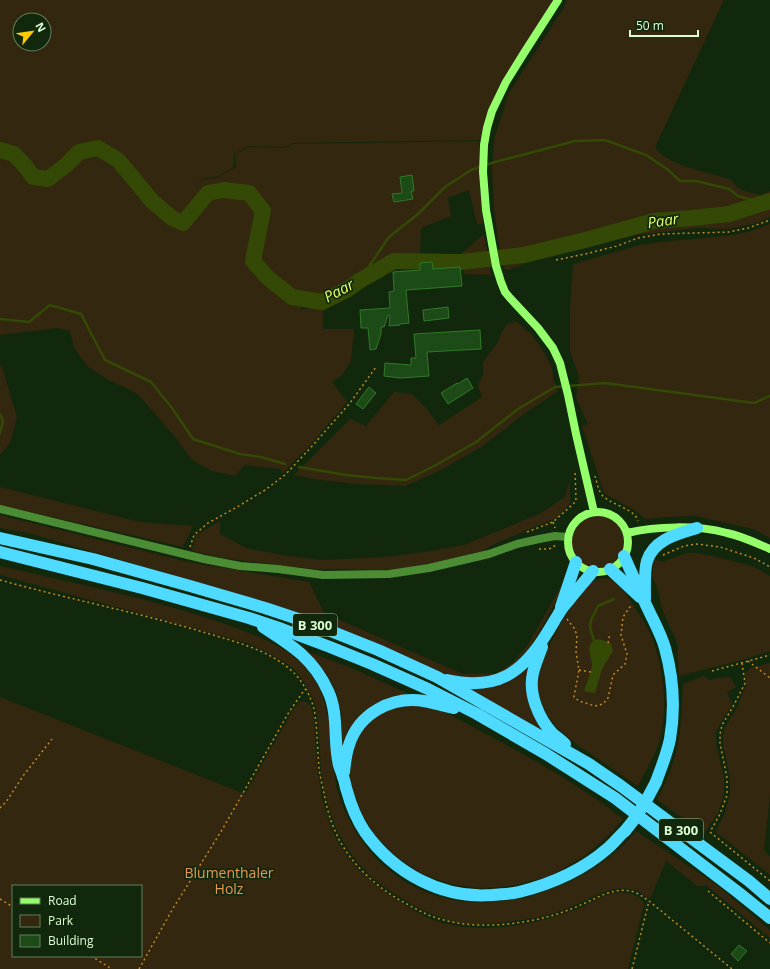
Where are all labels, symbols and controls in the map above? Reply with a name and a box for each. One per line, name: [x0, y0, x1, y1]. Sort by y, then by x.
north arrow: [12, 12, 52, 52]
scale bar: [630, 12, 698, 38]
text: 50 m: [636, 17, 664, 34]
text: N: [32, 19, 50, 34]
water label: Paar: [646, 208, 681, 232]
water label: Paar: [320, 273, 358, 306]
road number: B 300: [293, 614, 337, 636]
road number: B 300: [659, 819, 703, 841]
park label: Blumenthaler Holz: [184, 863, 274, 898]
legend: [12, 885, 142, 957]
text: Road: [48, 892, 77, 909]
text: Park: [48, 912, 74, 929]
text: Building: [48, 932, 94, 949]

